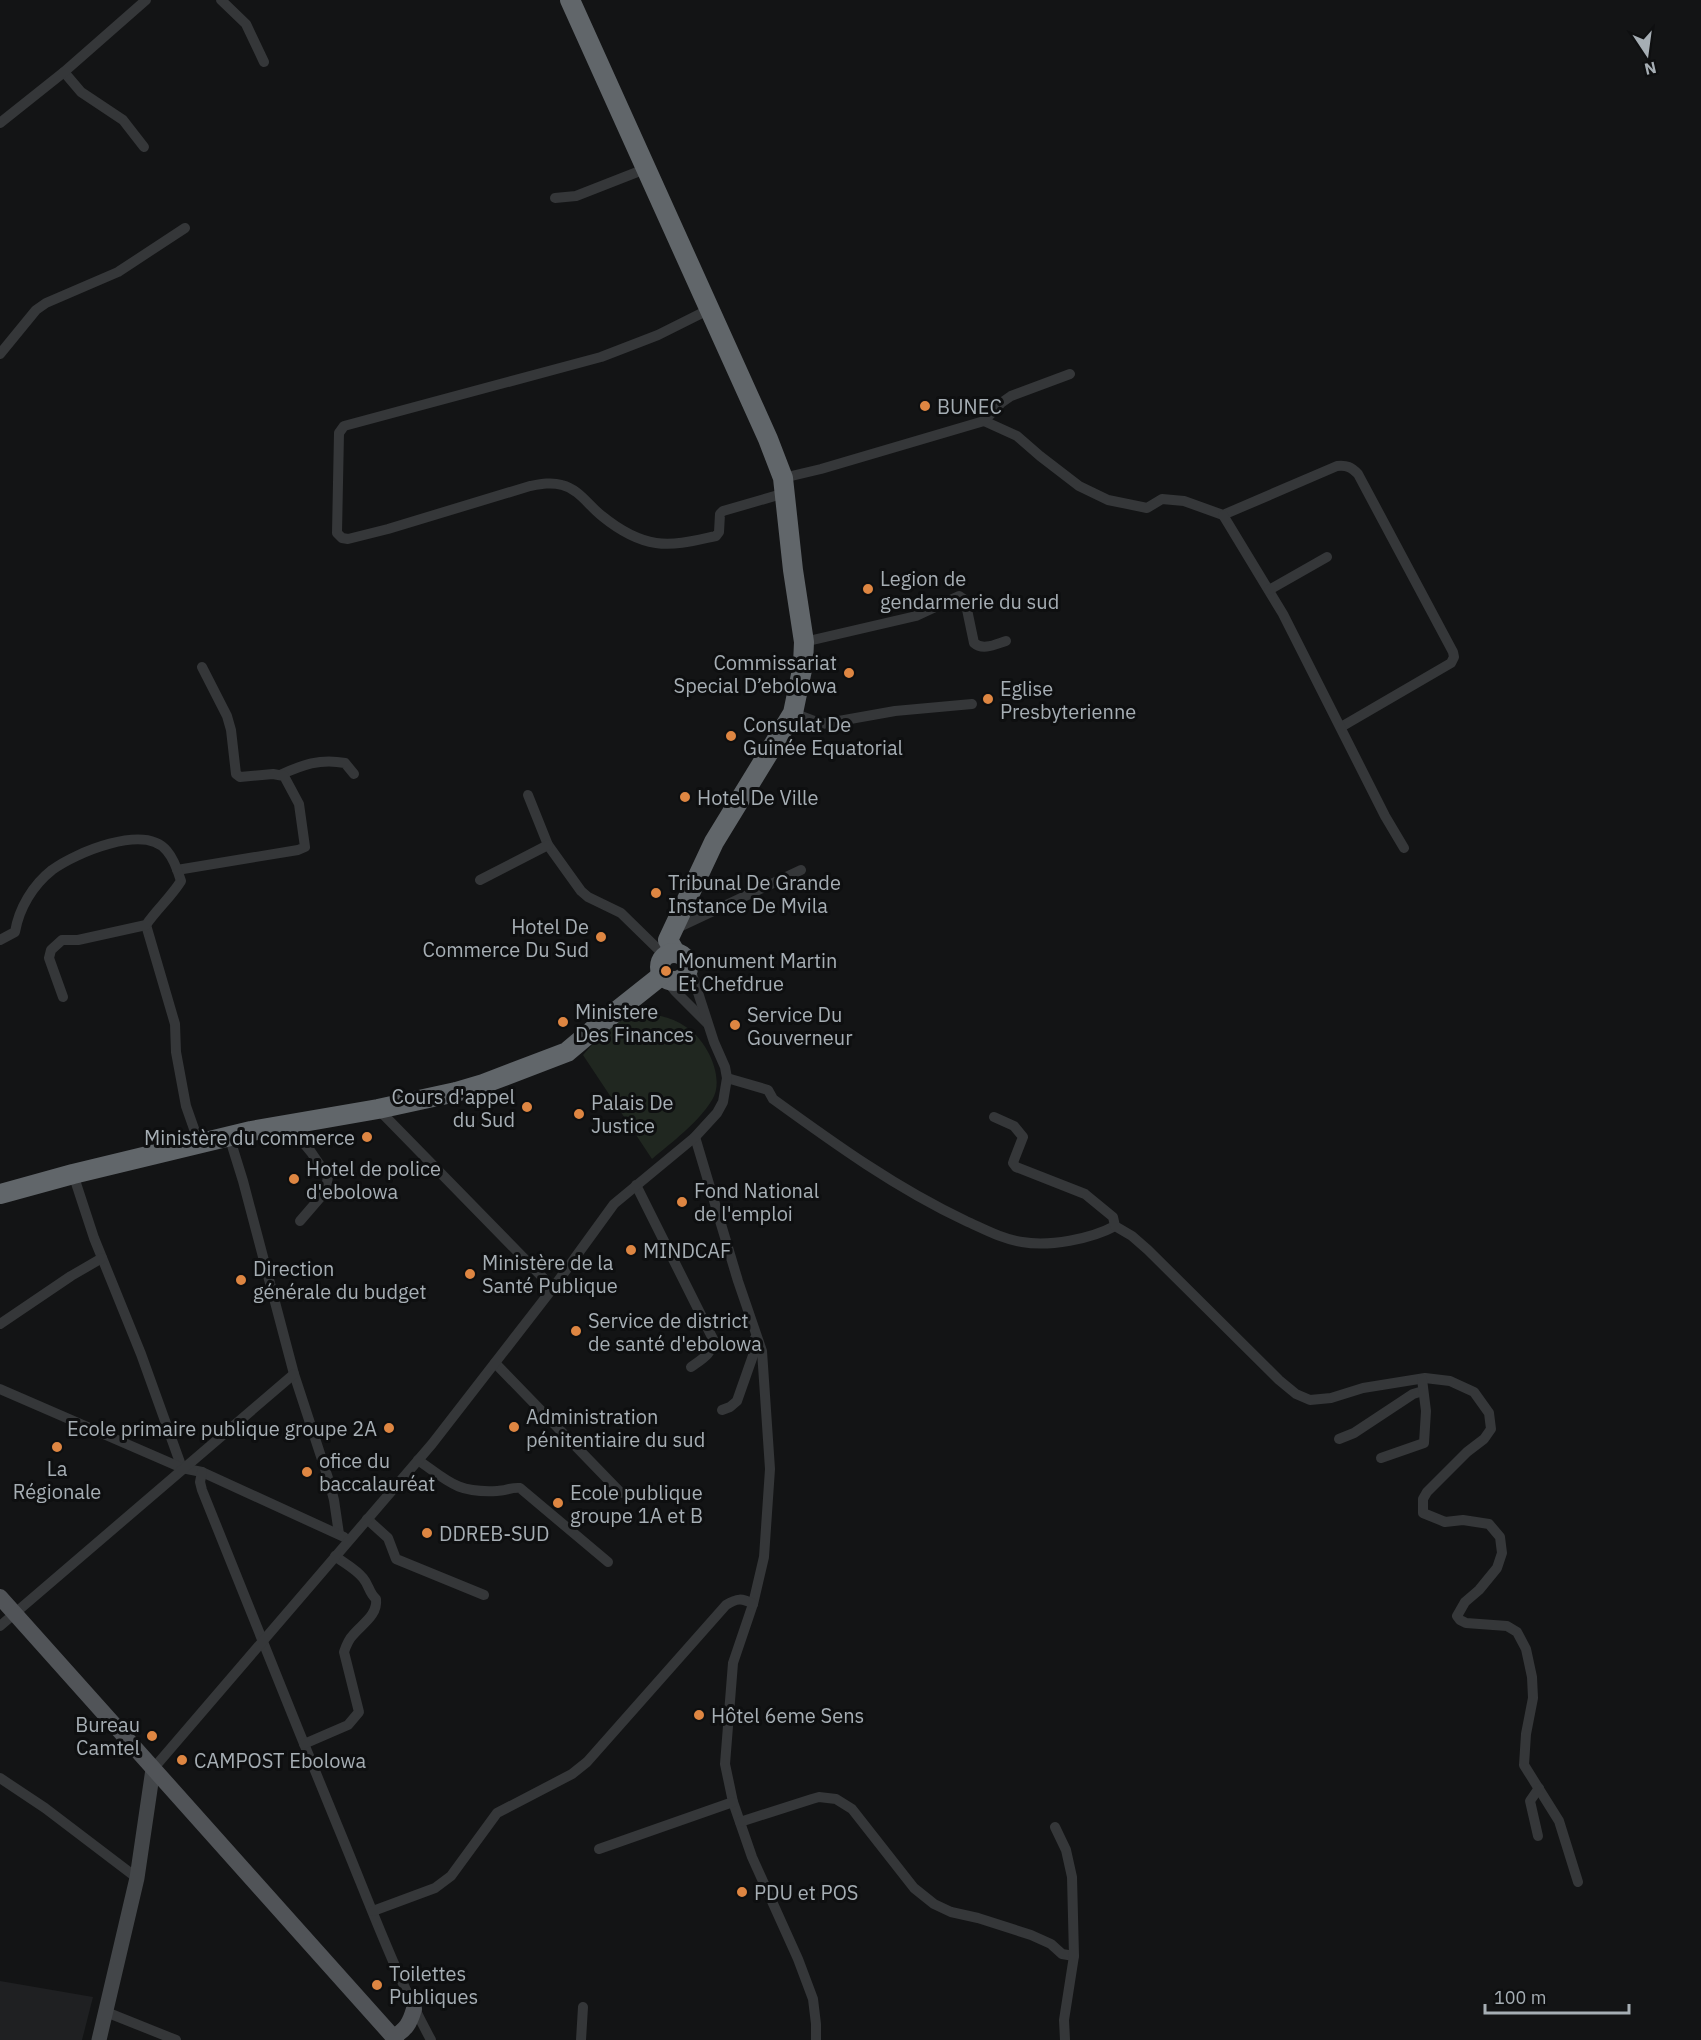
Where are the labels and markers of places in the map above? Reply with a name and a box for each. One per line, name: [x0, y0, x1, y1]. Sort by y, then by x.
place label: BUNEC: [937, 393, 1002, 420]
marker: BUNEC: [918, 399, 932, 413]
place label: Legion de gendarmerie du sud: [880, 565, 1059, 615]
marker: Legion de gendarmerie du sud: [861, 582, 875, 596]
place label: Commissariat Special D’ebolowa: [674, 649, 837, 699]
marker: Commissariat Special D’ebolowa: [842, 666, 856, 680]
place label: Eglise Presbyterienne: [1000, 675, 1136, 725]
marker: Eglise Presbyterienne: [981, 692, 995, 706]
place label: Consulat De Guinée Equatorial: [743, 711, 903, 761]
marker: Consulat De Guinée Equatorial: [724, 729, 738, 743]
place label: Hotel De Ville: [697, 784, 818, 811]
marker: Hotel De Ville: [678, 790, 692, 804]
place label: Tribunal De Grande Instance De Mvila: [668, 869, 841, 919]
marker: Tribunal De Grande Instance De Mvila: [649, 886, 663, 900]
place label: Hotel De Commerce Du Sud: [423, 913, 589, 963]
marker: Hotel De Commerce Du Sud: [594, 930, 608, 944]
place label: Monument Martin Et Chefdrue: [678, 947, 837, 997]
marker: Monument Martin Et Chefdrue: [659, 964, 673, 978]
place label: Ministere Des Finances: [575, 998, 694, 1048]
place label: Service Du Gouverneur: [747, 1001, 853, 1051]
marker: Ministere Des Finances: [556, 1015, 570, 1029]
marker: Service Du Gouverneur: [728, 1018, 742, 1032]
place label: Cours d'appel du Sud: [391, 1083, 515, 1133]
place label: Palais De Justice: [591, 1089, 674, 1139]
marker: Cours d'appel du Sud: [520, 1100, 534, 1114]
marker: Palais De Justice: [572, 1107, 586, 1121]
place label: Ministère du commerce: [144, 1124, 355, 1151]
marker: Ministère du commerce: [360, 1130, 374, 1144]
place label: Hotel de police d'ebolowa: [306, 1155, 441, 1205]
marker: Hotel de police d'ebolowa: [287, 1172, 301, 1186]
place label: Fond National de l'emploi: [694, 1177, 819, 1227]
marker: Fond National de l'emploi: [675, 1195, 689, 1209]
place label: MINDCAF: [643, 1237, 731, 1264]
marker: MINDCAF: [624, 1243, 638, 1257]
place label: Ministère de la Santé Publique: [482, 1249, 618, 1299]
place label: Direction générale du budget: [253, 1255, 427, 1305]
marker: Ministère de la Santé Publique: [463, 1267, 477, 1281]
marker: Direction générale du budget: [234, 1273, 248, 1287]
place label: Service de district de santé d'ebolowa: [588, 1307, 762, 1357]
marker: Service de district de santé d'ebolowa: [569, 1324, 583, 1338]
place label: Administration pénitentiaire du sud: [526, 1403, 705, 1453]
place label: Ecole primaire publique groupe 2A: [67, 1415, 377, 1442]
marker: Administration pénitentiaire du sud: [507, 1420, 521, 1434]
marker: Ecole primaire publique groupe 2A: [382, 1421, 396, 1435]
marker: La Régionale: [50, 1440, 64, 1454]
place label: ofice du baccalauréat: [319, 1447, 435, 1497]
place label: La Régionale: [13, 1455, 101, 1505]
marker: ofice du baccalauréat: [300, 1465, 314, 1479]
place label: Ecole publique groupe 1A et B: [570, 1479, 703, 1529]
marker: Ecole publique groupe 1A et B: [551, 1496, 565, 1510]
place label: DDREB-SUD: [439, 1520, 550, 1547]
marker: DDREB-SUD: [420, 1526, 434, 1540]
place label: Hôtel 6eme Sens: [711, 1702, 864, 1729]
marker: Hôtel 6eme Sens: [692, 1708, 706, 1722]
place label: Bureau Camtel: [75, 1711, 140, 1761]
marker: Bureau Camtel: [145, 1729, 159, 1743]
place label: CAMPOST Ebolowa: [194, 1747, 366, 1774]
marker: CAMPOST Ebolowa: [175, 1753, 189, 1767]
place label: PDU et POS: [754, 1879, 858, 1906]
marker: PDU et POS: [735, 1885, 749, 1899]
place label: Toilettes Publiques: [389, 1960, 478, 2010]
marker: Toilettes Publiques: [370, 1978, 384, 1992]

